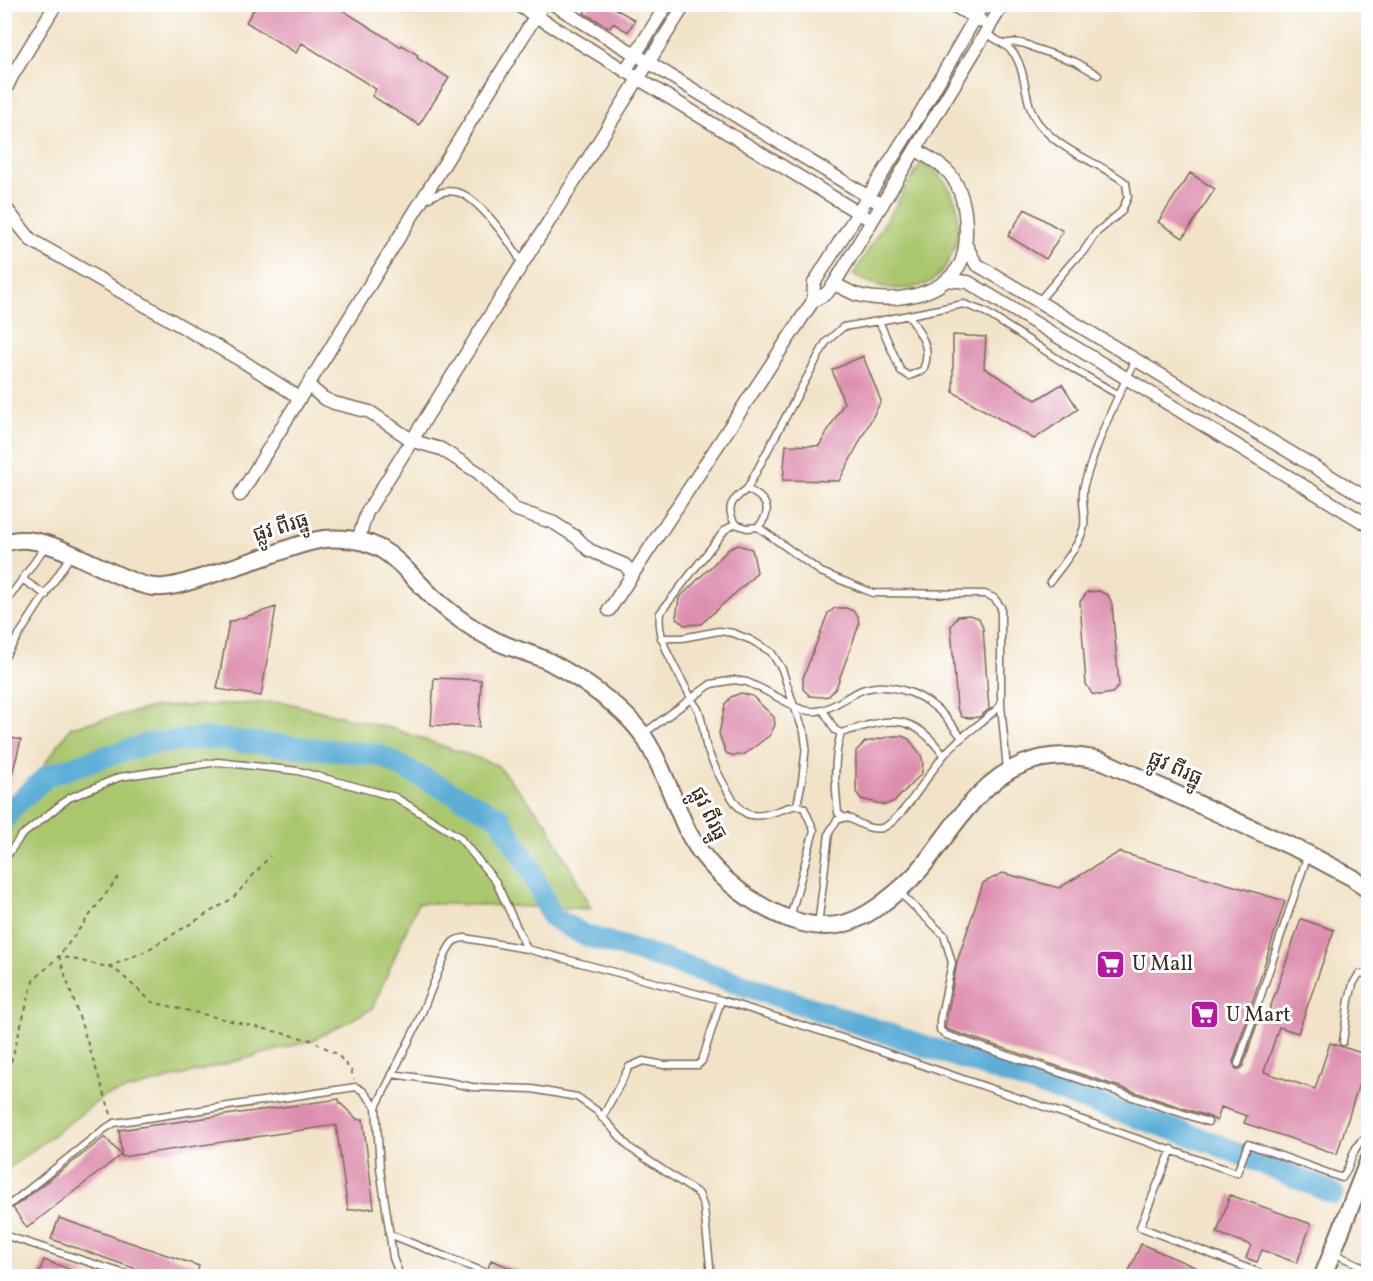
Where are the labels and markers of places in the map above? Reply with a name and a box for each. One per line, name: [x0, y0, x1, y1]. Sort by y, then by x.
supermarket icon: U Mall: [1095, 948, 1127, 980]
place label: U Mall: [1132, 950, 1193, 979]
supermarket icon: U Mart: [1189, 999, 1221, 1031]
place label: U Mart: [1226, 1001, 1291, 1030]

